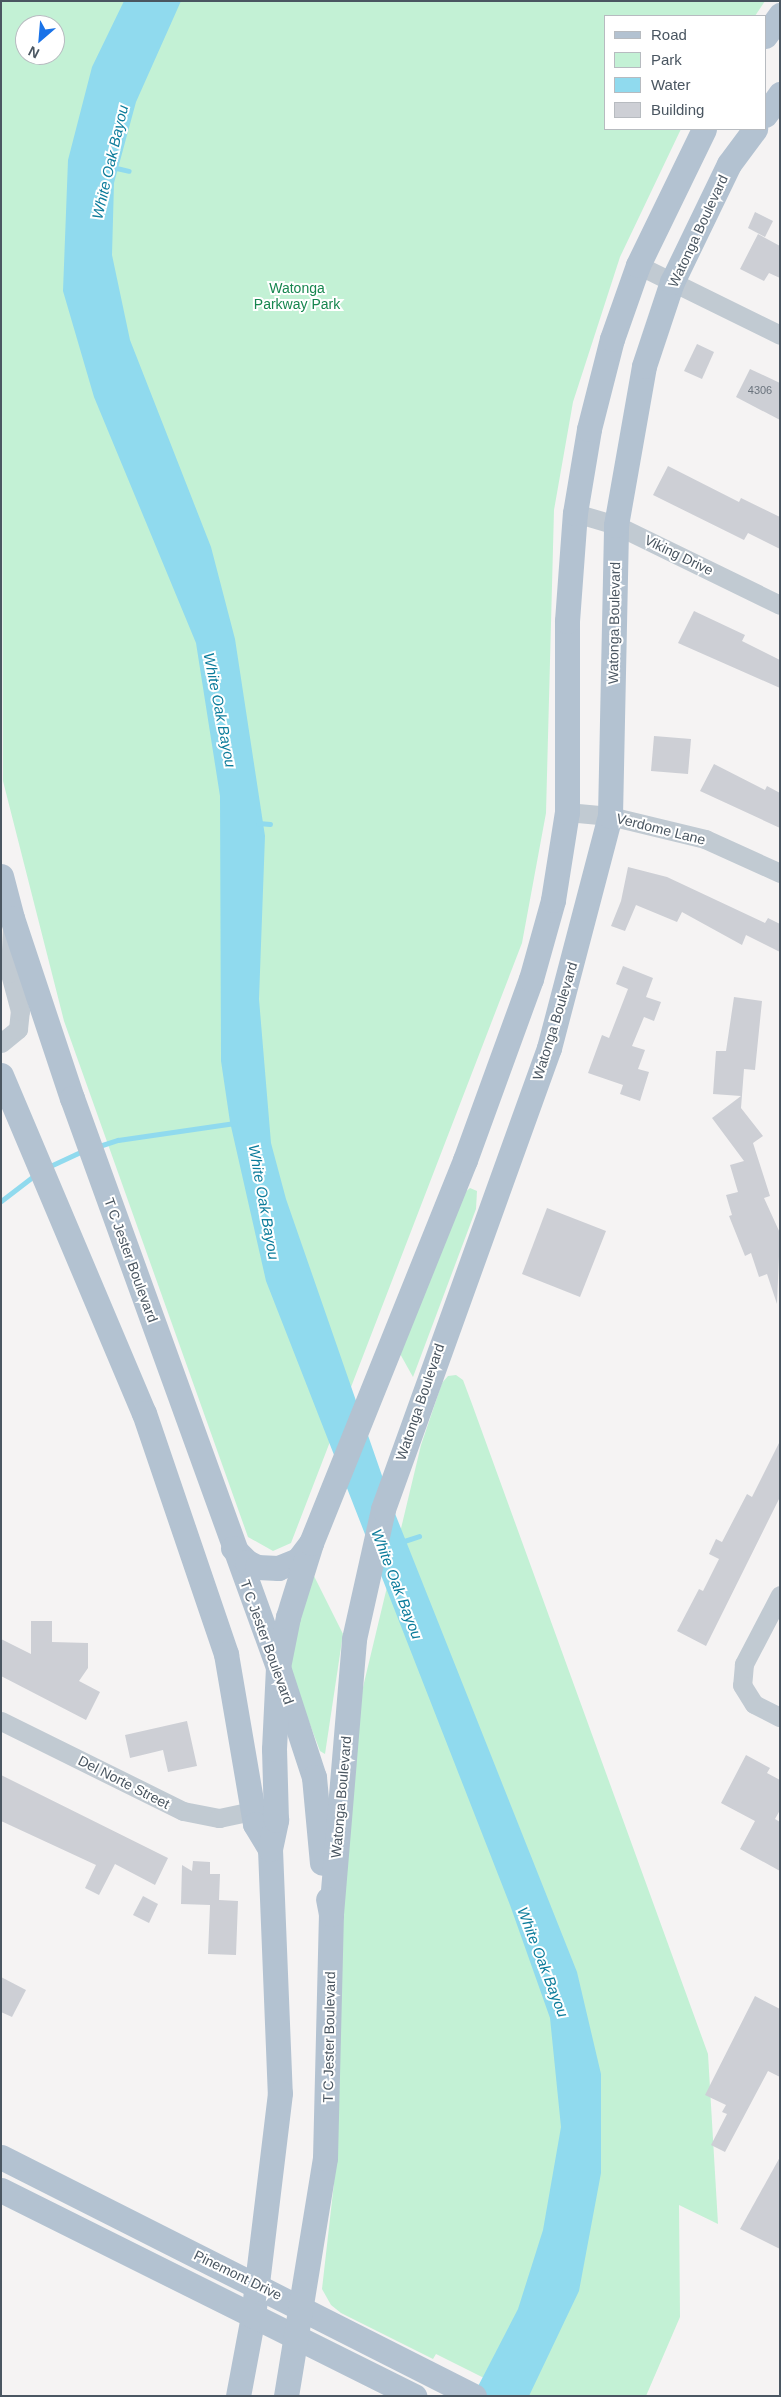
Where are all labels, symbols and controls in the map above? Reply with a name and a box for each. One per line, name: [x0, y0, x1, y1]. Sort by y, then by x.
north arrow: [15, 15, 65, 65]
legend: [604, 15, 766, 130]
text: Road: [651, 26, 687, 43]
text: N: [26, 43, 42, 62]
text: Park: [651, 51, 682, 68]
text: Water: [651, 76, 690, 93]
text: Building: [651, 101, 704, 118]
water label: White Oak Bayou: [88, 103, 132, 221]
street label: Watonga Boulevard: [665, 172, 731, 290]
park label: Watonga Parkway Park: [254, 280, 340, 312]
house number: 4306: [748, 383, 772, 397]
street label: Viking Drive: [642, 531, 716, 579]
street label: Watonga Boulevard: [605, 562, 623, 684]
water label: White Oak Bayou: [200, 651, 240, 769]
street label: Verdome Lane: [615, 810, 707, 848]
street label: Watonga Boulevard: [529, 960, 581, 1082]
water label: White Oak Bayou: [245, 1143, 283, 1261]
street label: T C Jester Boulevard: [101, 1195, 161, 1325]
street label: Watonga Boulevard: [392, 1341, 448, 1463]
water label: White Oak Bayou: [368, 1526, 426, 1642]
street label: T C Jester Boulevard: [237, 1577, 297, 1707]
street label: Watonga Boulevard: [327, 1735, 355, 1859]
street label: Del Norte Street: [75, 1752, 173, 1812]
water label: White Oak Bayou: [514, 1904, 572, 2020]
street label: T C Jester Boulevard: [319, 1971, 339, 2103]
street label: Pinemont Drive: [191, 2246, 285, 2304]

